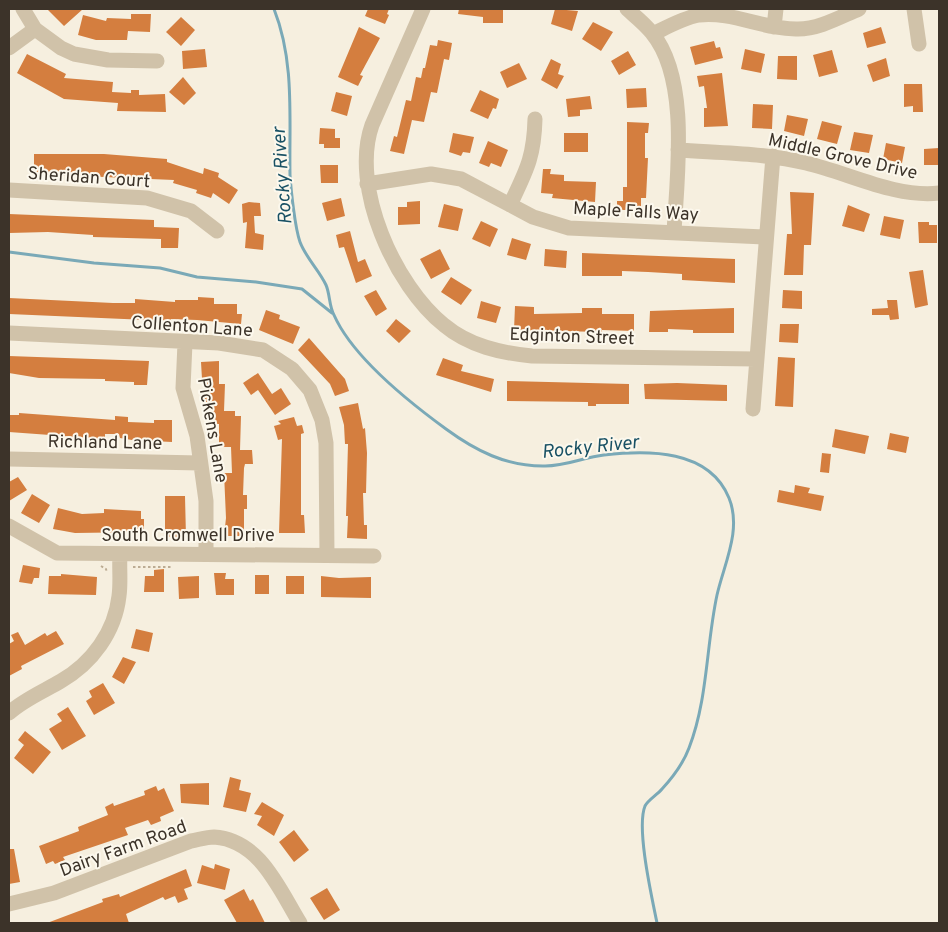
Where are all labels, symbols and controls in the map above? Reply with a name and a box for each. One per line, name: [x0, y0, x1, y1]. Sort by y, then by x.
water label: Rocky River: [267, 125, 298, 225]
street label: Middle Grove Drive: [766, 129, 920, 186]
street label: Sheridan Court: [27, 163, 151, 194]
street label: Maple Falls Way: [572, 198, 699, 227]
street label: Collenton Lane: [130, 312, 253, 343]
street label: Edginton Street: [509, 324, 635, 351]
street label: Pickens Lane: [191, 376, 232, 485]
street label: Richland Lane: [47, 431, 163, 456]
water label: Rocky River: [540, 431, 642, 465]
street label: South Cromwell Drive: [101, 525, 275, 548]
street label: Dairy Farm Road: [57, 816, 190, 883]

